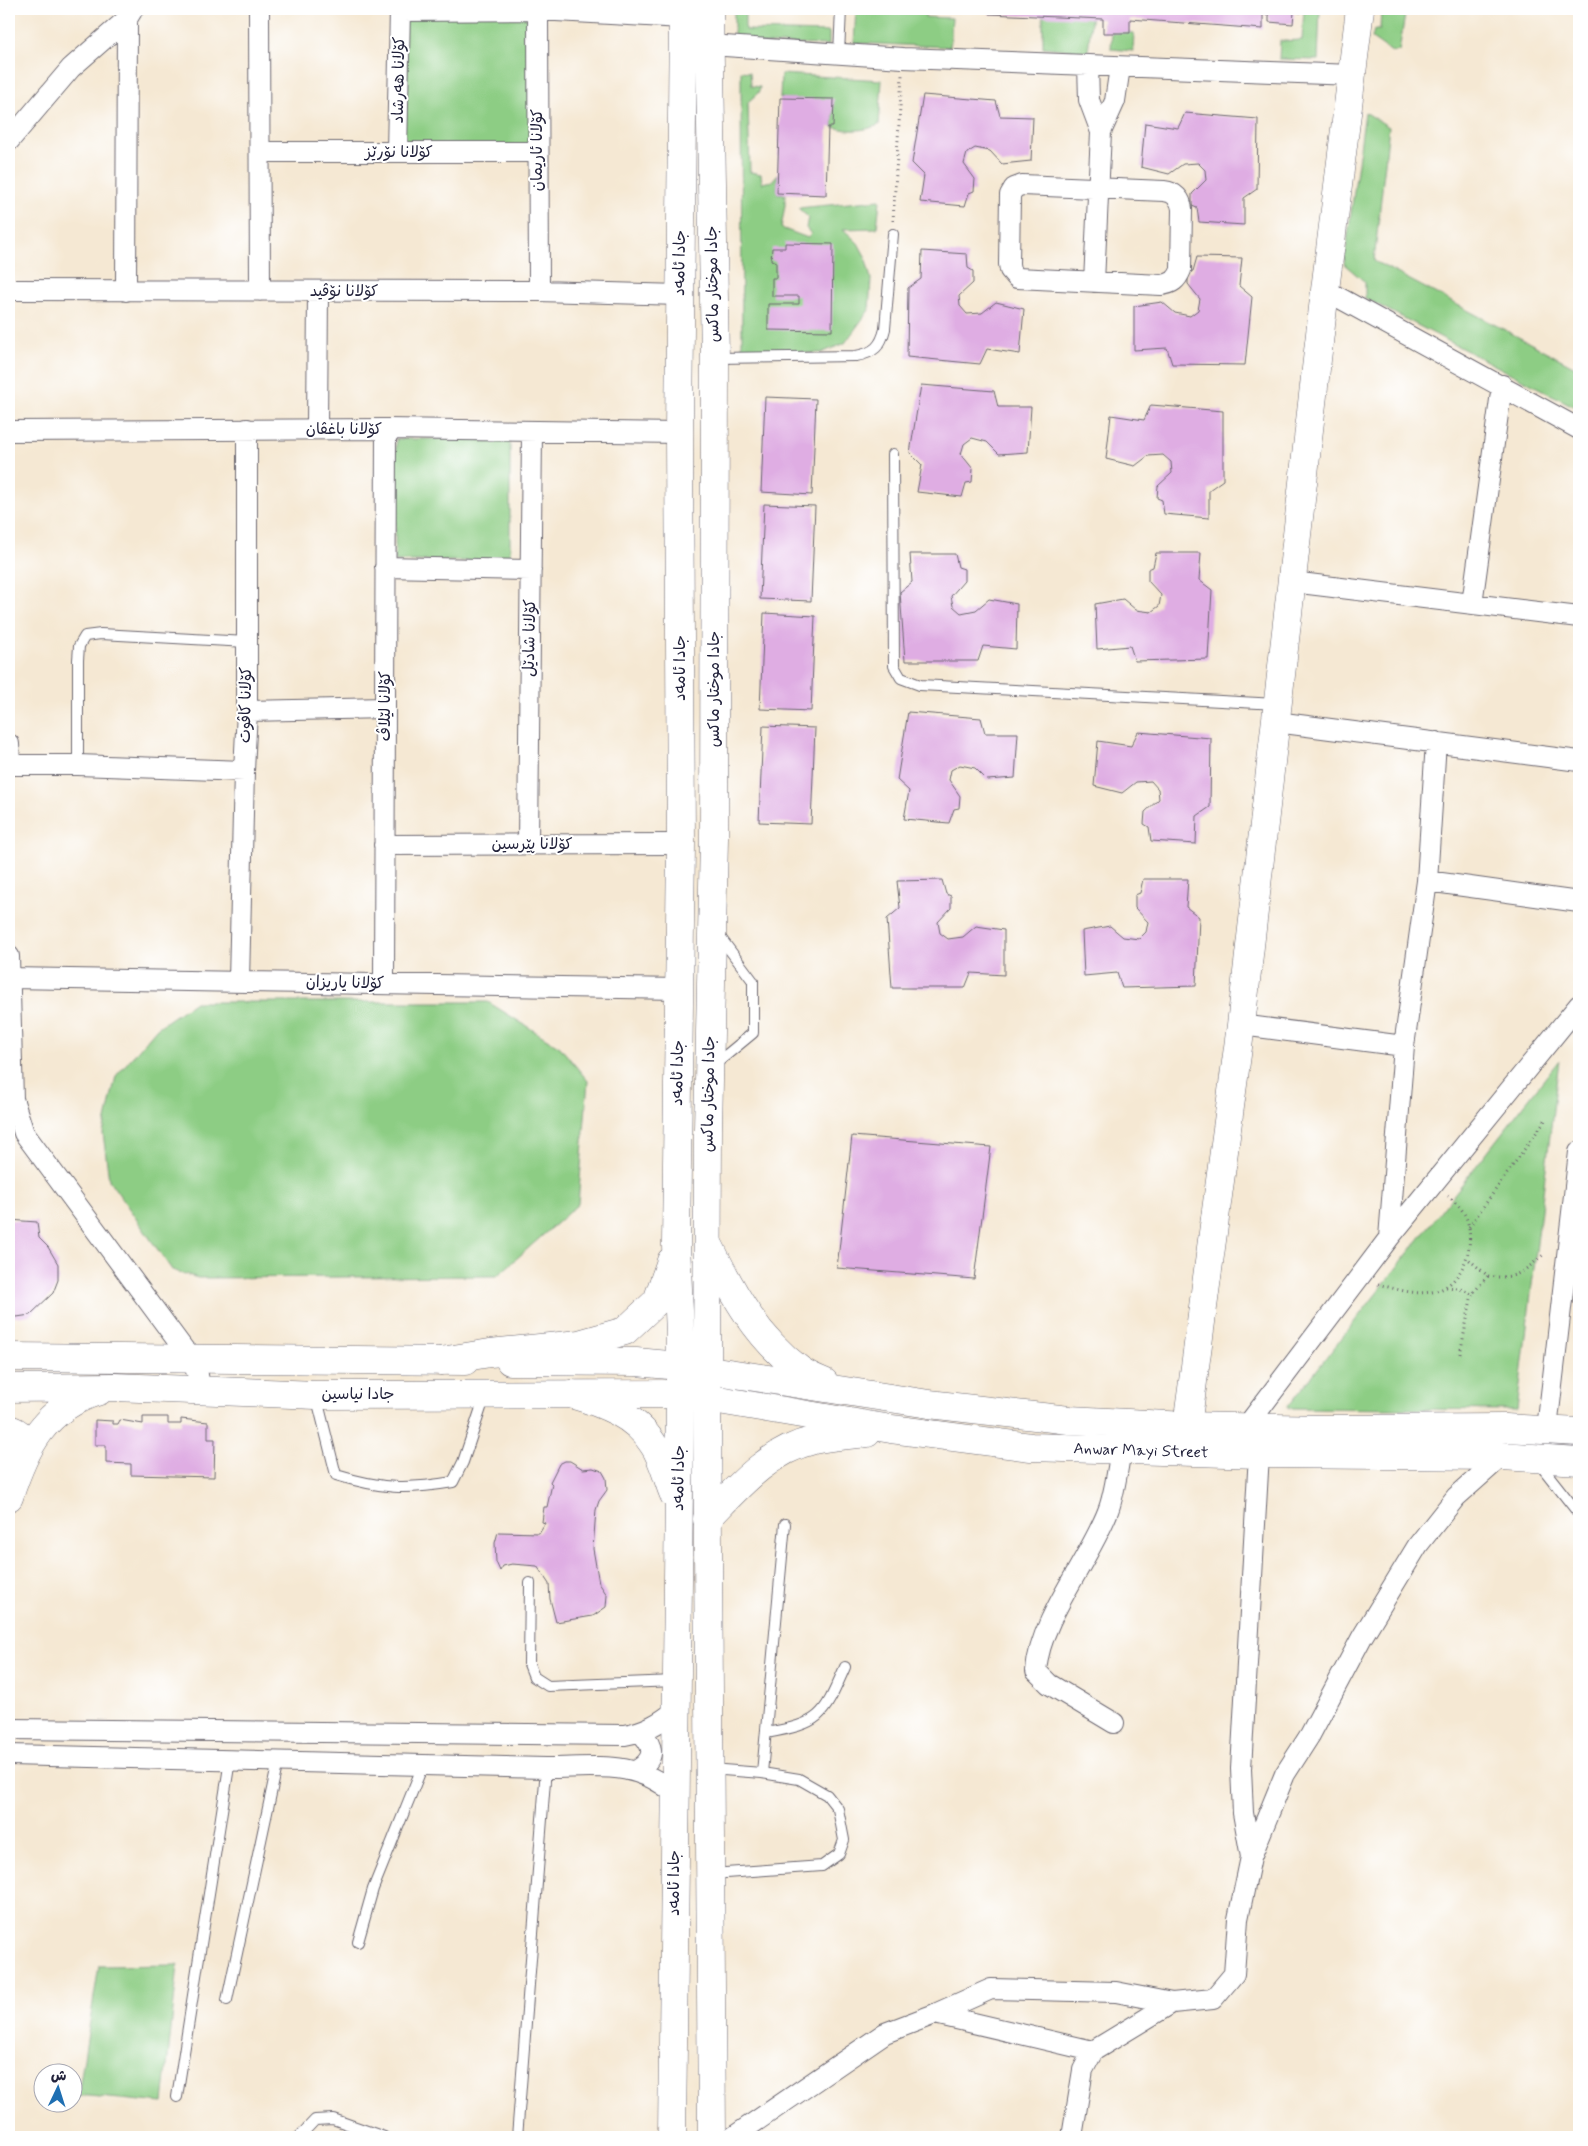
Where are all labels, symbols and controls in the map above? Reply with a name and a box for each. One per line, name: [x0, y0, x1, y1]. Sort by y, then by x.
street label: کۆلانا هەرشاد: [388, 36, 410, 124]
street label: کۆلانا ئاریمان: [527, 109, 548, 191]
street label: کۆلانا نۆرێز: [363, 142, 433, 163]
street label: جادا موختار ماكس: [701, 226, 725, 342]
street label: جادا ئامەد: [669, 230, 691, 296]
street label: کۆلانا نۆڤید: [310, 281, 378, 302]
street label: کۆلانا باغڤان: [306, 419, 382, 440]
street label: کۆلانا شادێل: [519, 599, 541, 677]
street label: جادا موختار ماكس: [704, 631, 725, 747]
street label: جادا ئامەد: [670, 635, 691, 701]
street label: کۆلانا کاڤوت: [235, 667, 257, 743]
street label: کۆلانا لێلاڤ: [375, 671, 396, 741]
street label: کۆلانا پێرسین: [491, 834, 573, 855]
street label: کۆلانا یاریزان: [306, 972, 385, 994]
street label: جادا موختار ماكس: [697, 1036, 721, 1152]
street label: جادا ئامەد: [667, 1040, 689, 1106]
street label: جادا نیاسین: [321, 1384, 395, 1405]
street label: Anwar Mayi Street: [1073, 1438, 1209, 1463]
street label: جادا ئامەد: [668, 1445, 690, 1511]
street label: جادا ئامەد: [664, 1850, 685, 1916]
north arrow: [32, 2064, 82, 2114]
text: ش: [51, 2067, 67, 2086]

